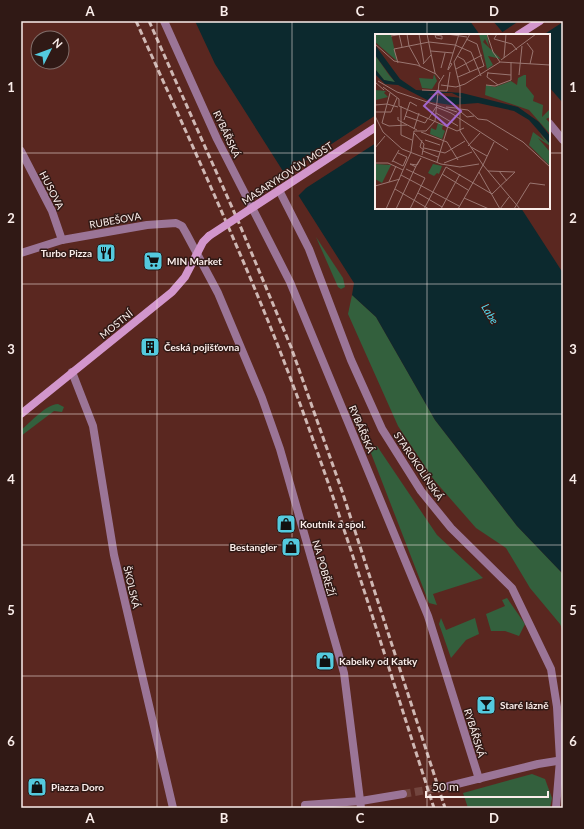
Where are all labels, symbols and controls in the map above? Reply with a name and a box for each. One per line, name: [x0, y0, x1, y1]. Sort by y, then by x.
text: A: [84, 3, 95, 19]
text: B: [220, 3, 229, 19]
text: C: [356, 3, 365, 19]
text: D: [489, 3, 499, 19]
north arrow: [30, 30, 70, 70]
inset map: [375, 34, 550, 209]
text: N: [50, 35, 65, 50]
text: 1: [7, 79, 15, 95]
text: 1: [569, 79, 577, 95]
street label: RYBÁŘSKÁ: [211, 109, 243, 160]
street label: MASARYKOVŮV MOST: [239, 139, 335, 207]
street label: HUSOVA: [37, 169, 67, 211]
text: 2: [7, 210, 15, 226]
street label: RUBEŠOVA: [88, 210, 142, 230]
text: 2: [569, 210, 577, 226]
restaurant icon: Turbo Pizza: [95, 242, 117, 264]
place label: Turbo Pizza: [41, 247, 92, 259]
supermarket icon: MIN Market: [142, 250, 164, 272]
place label: MIN Market: [167, 255, 222, 267]
water label: Labe: [479, 301, 502, 326]
street label: MOSTNÍ: [97, 306, 136, 341]
building icon: Česká pojišťovna: [139, 336, 161, 358]
text: 3: [7, 341, 15, 357]
place label: Česká pojišťovna: [164, 341, 239, 353]
text: 3: [569, 341, 577, 357]
street label: RYBÁŘSKÁ: [347, 403, 377, 455]
street label: STAROKOLÍNSKÁ: [392, 429, 447, 503]
text: 4: [7, 471, 15, 487]
text: 4: [569, 471, 577, 487]
shop icon: Koutník a spol.: [275, 513, 297, 535]
place label: Koutník a spol.: [300, 518, 366, 530]
shop icon: Bestangler: [280, 536, 302, 558]
street label: NA POBŘEŽÍ: [310, 538, 338, 599]
place label: Bestangler: [229, 541, 277, 553]
street label: ŠKOLSKÁ: [121, 564, 143, 610]
text: 5: [7, 602, 15, 618]
text: 5: [569, 602, 577, 618]
shop icon: Kabelky od Katky: [314, 650, 336, 672]
place label: Kabelky od Katky: [339, 655, 418, 667]
bar icon: Staré lázně: [475, 694, 497, 716]
place label: Staré lázně: [500, 699, 549, 711]
street label: RYBÁŘSKÁ: [462, 707, 488, 759]
text: 6: [7, 733, 15, 749]
text: 6: [569, 733, 577, 749]
scale bar: [426, 773, 548, 799]
shop icon: Piazza Doro: [26, 776, 48, 798]
text: 50 m: [432, 779, 459, 794]
place label: Piazza Doro: [51, 781, 104, 793]
text: A: [84, 810, 95, 826]
text: B: [220, 810, 229, 826]
text: C: [356, 810, 365, 826]
text: D: [489, 810, 499, 826]

